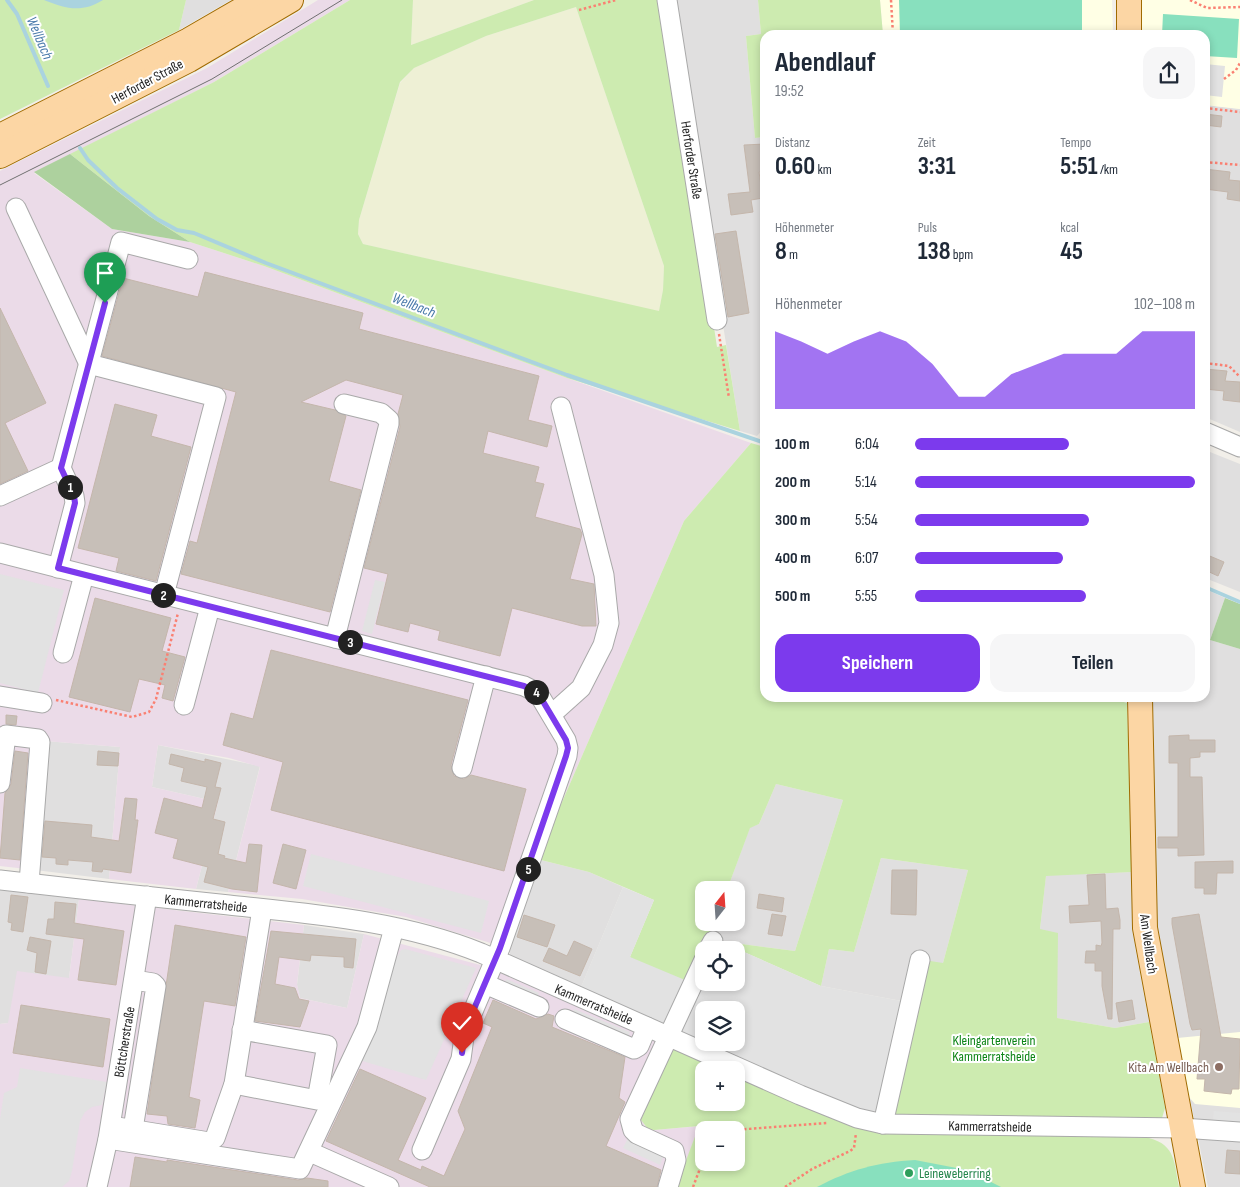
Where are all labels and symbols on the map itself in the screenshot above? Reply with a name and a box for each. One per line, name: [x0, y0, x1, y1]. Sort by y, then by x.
water label: Wellbach: [22, 14, 57, 63]
street label: Herforder Straße: [108, 55, 186, 107]
street label: Herforder Straße: [677, 120, 706, 200]
pin: [84, 252, 126, 303]
water label: Wellbach: [389, 289, 438, 322]
pin: 1: [58, 474, 82, 500]
pin: 2: [150, 582, 176, 608]
pin: 3: [338, 630, 362, 654]
pin: 4: [524, 680, 548, 704]
pin: 5: [516, 856, 540, 882]
north arrow: [695, 881, 745, 931]
street label: Kammerratsheide: [164, 891, 248, 916]
street label: Am Wellbach: [1136, 912, 1161, 975]
street label: Kammerratsheide: [552, 980, 635, 1029]
pin: [441, 1002, 483, 1053]
street label: Böttcherstraße: [111, 1005, 138, 1079]
park label: Kleingartenverein Kammerratsheide: [952, 1032, 1036, 1065]
place label: Kita Am Wellbach: [1128, 1059, 1209, 1076]
marker: Kita Am Wellbach: [1213, 1061, 1225, 1073]
street label: Kammerratsheide: [948, 1117, 1032, 1136]
place label: Leineweberring: [919, 1165, 991, 1182]
marker: Leineweberring: [903, 1167, 915, 1179]

